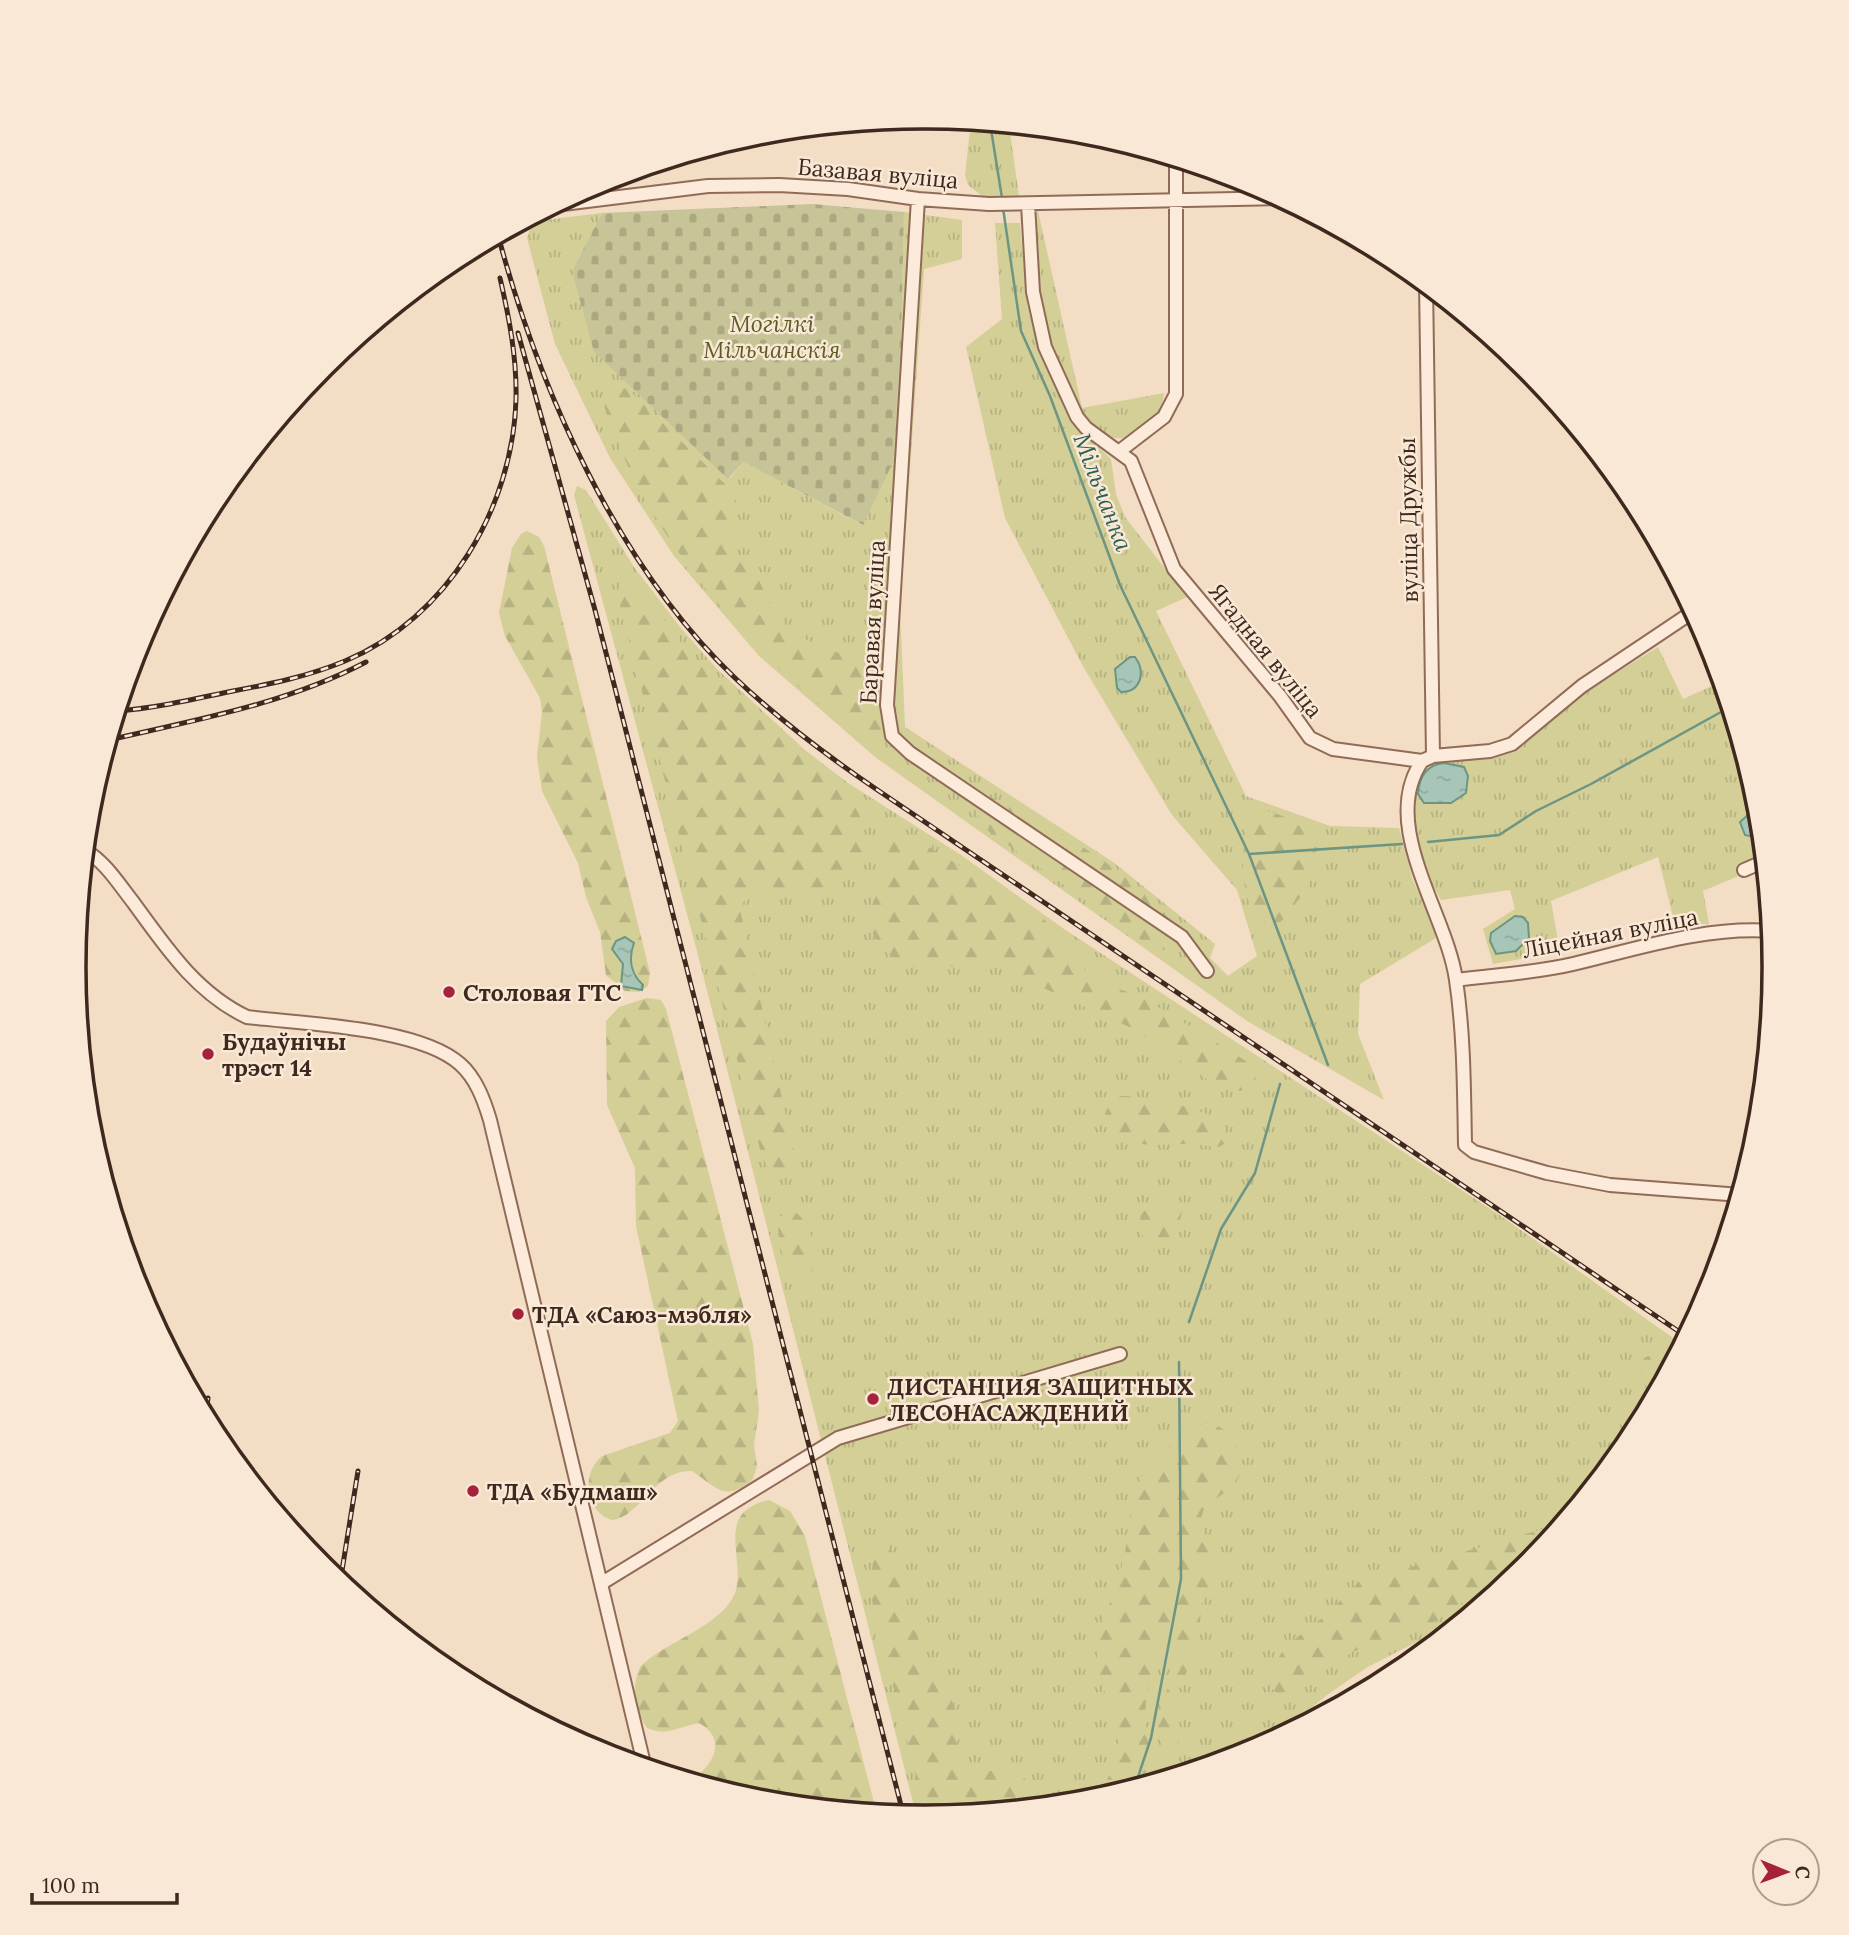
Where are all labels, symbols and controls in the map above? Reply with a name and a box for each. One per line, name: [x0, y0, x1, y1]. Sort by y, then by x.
street label: Базавая вуліца: [796, 152, 960, 194]
park label: Могілкі Мільчанскія: [703, 309, 841, 364]
water label: Мільчанка: [1066, 429, 1140, 556]
street label: вуліца Дружбы: [1392, 437, 1424, 603]
street label: Баравая вуліца: [853, 539, 891, 705]
street label: Ягадная вуліца: [1203, 576, 1329, 724]
street label: Ліцейная вуліца: [1520, 902, 1700, 964]
place label: Столовая ГТС: [463, 978, 621, 1007]
marker: Столовая ГТС: [441, 984, 457, 1000]
place label: Будаўнічы трэст 14: [222, 1027, 346, 1082]
marker: Будаўнічы трэст 14: [200, 1046, 216, 1062]
place label: ТДА «Саюз-мэбля»: [532, 1300, 752, 1329]
marker: ТДА «Саюз-мэбля»: [510, 1306, 526, 1322]
place label: ДИСТАНЦИЯ ЗАЩИТНЫХ ЛЕСОНАСАЖДЕНИЙ: [887, 1372, 1193, 1427]
marker: ДИСТАНЦИЯ ЗАЩИТНЫХ ЛЕСОНАСАЖДЕНИЙ: [865, 1391, 881, 1407]
place label: ТДА «Будмаш»: [487, 1477, 658, 1506]
marker: ТДА «Будмаш»: [465, 1483, 481, 1499]
north arrow: [1751, 1837, 1821, 1907]
scale bar: [32, 1862, 177, 1906]
text: С: [1791, 1866, 1815, 1879]
text: 100 m: [42, 1872, 100, 1899]

